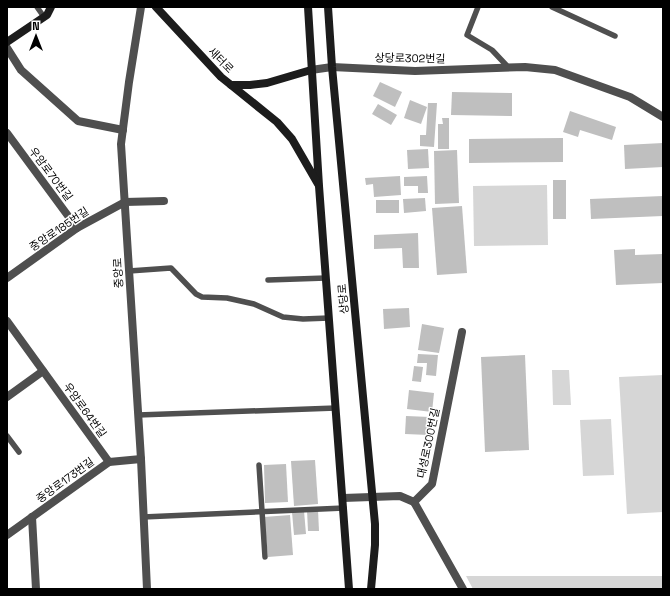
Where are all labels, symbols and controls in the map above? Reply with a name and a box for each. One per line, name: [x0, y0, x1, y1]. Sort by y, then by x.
north arrow: [16, 16, 56, 56]
text: N: [32, 19, 40, 33]
street label: 새터로: [205, 44, 237, 76]
street label: 상당로302번길: [374, 50, 446, 66]
street label: 우암로70번길: [26, 144, 76, 204]
street label: 중앙로185번길: [27, 204, 91, 254]
street label: 중앙로: [110, 257, 126, 289]
street label: 상당로: [335, 283, 351, 315]
street label: 우암로64번길: [60, 380, 110, 440]
street label: 대성로300번길: [414, 407, 442, 479]
street label: 중앙로173번길: [33, 454, 97, 506]

